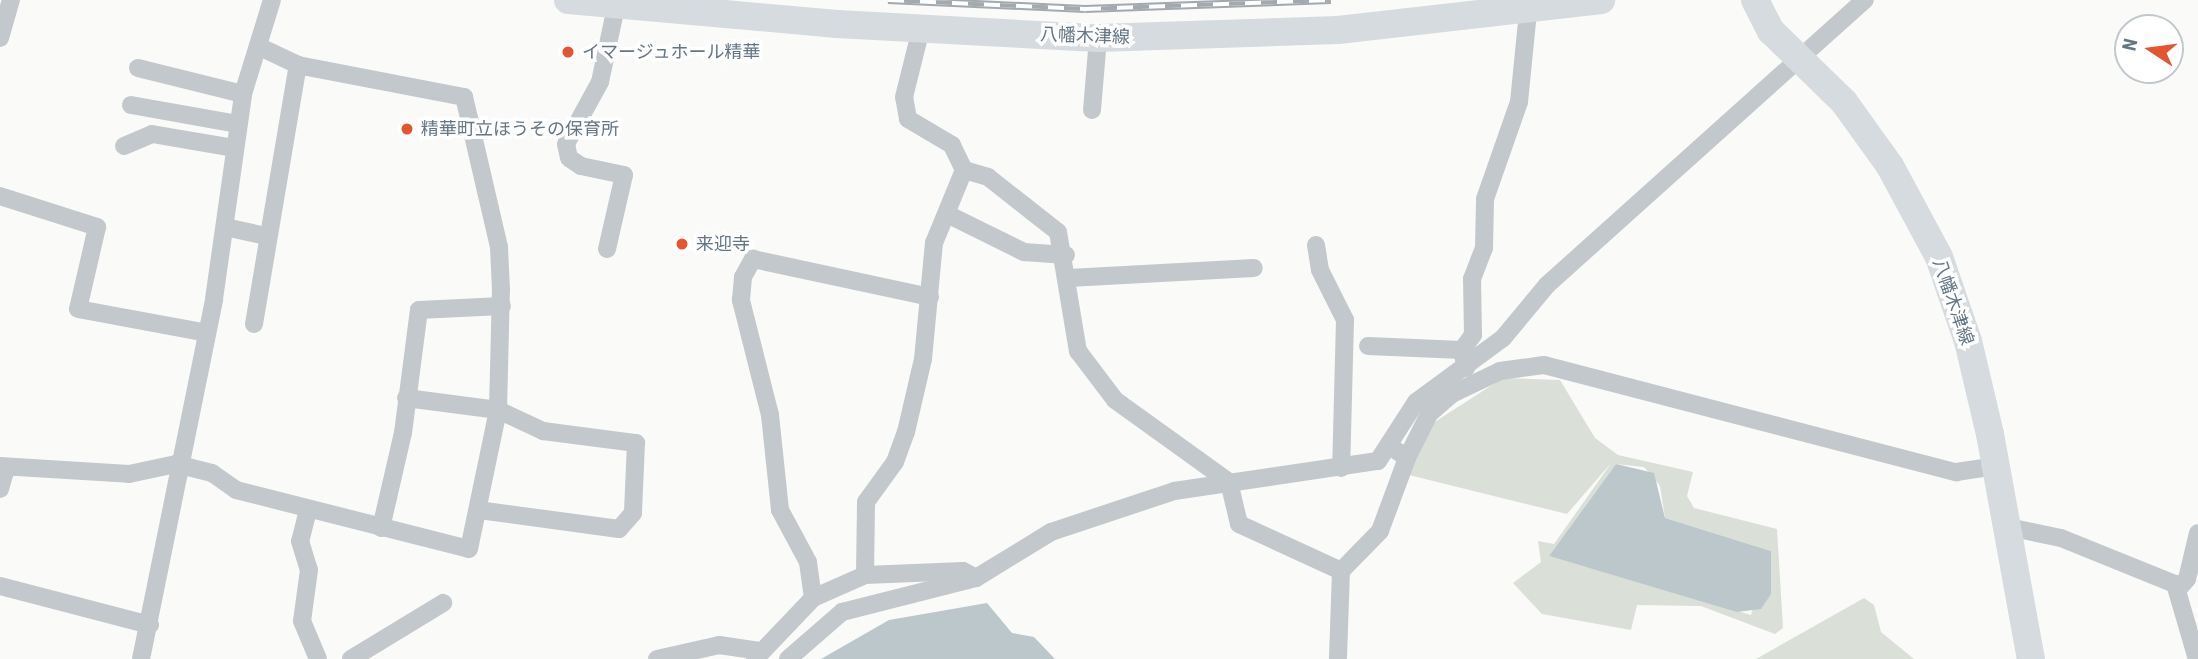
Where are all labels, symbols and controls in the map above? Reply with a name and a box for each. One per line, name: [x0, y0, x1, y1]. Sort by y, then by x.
north arrow: [2114, 14, 2184, 84]
street label: 八幡木津線: [1040, 24, 1130, 48]
text: N: [2117, 36, 2143, 53]
place label: イマージュホール精華: [582, 41, 762, 63]
marker: イマージュホール精華: [560, 44, 576, 60]
place label: 精華町立ほうその保育所: [421, 118, 619, 140]
marker: 精華町立ほうその保育所: [399, 121, 415, 137]
place label: 来迎寺: [696, 233, 750, 255]
marker: 来迎寺: [674, 236, 690, 252]
street label: 八幡木津線: [1928, 256, 1978, 348]

